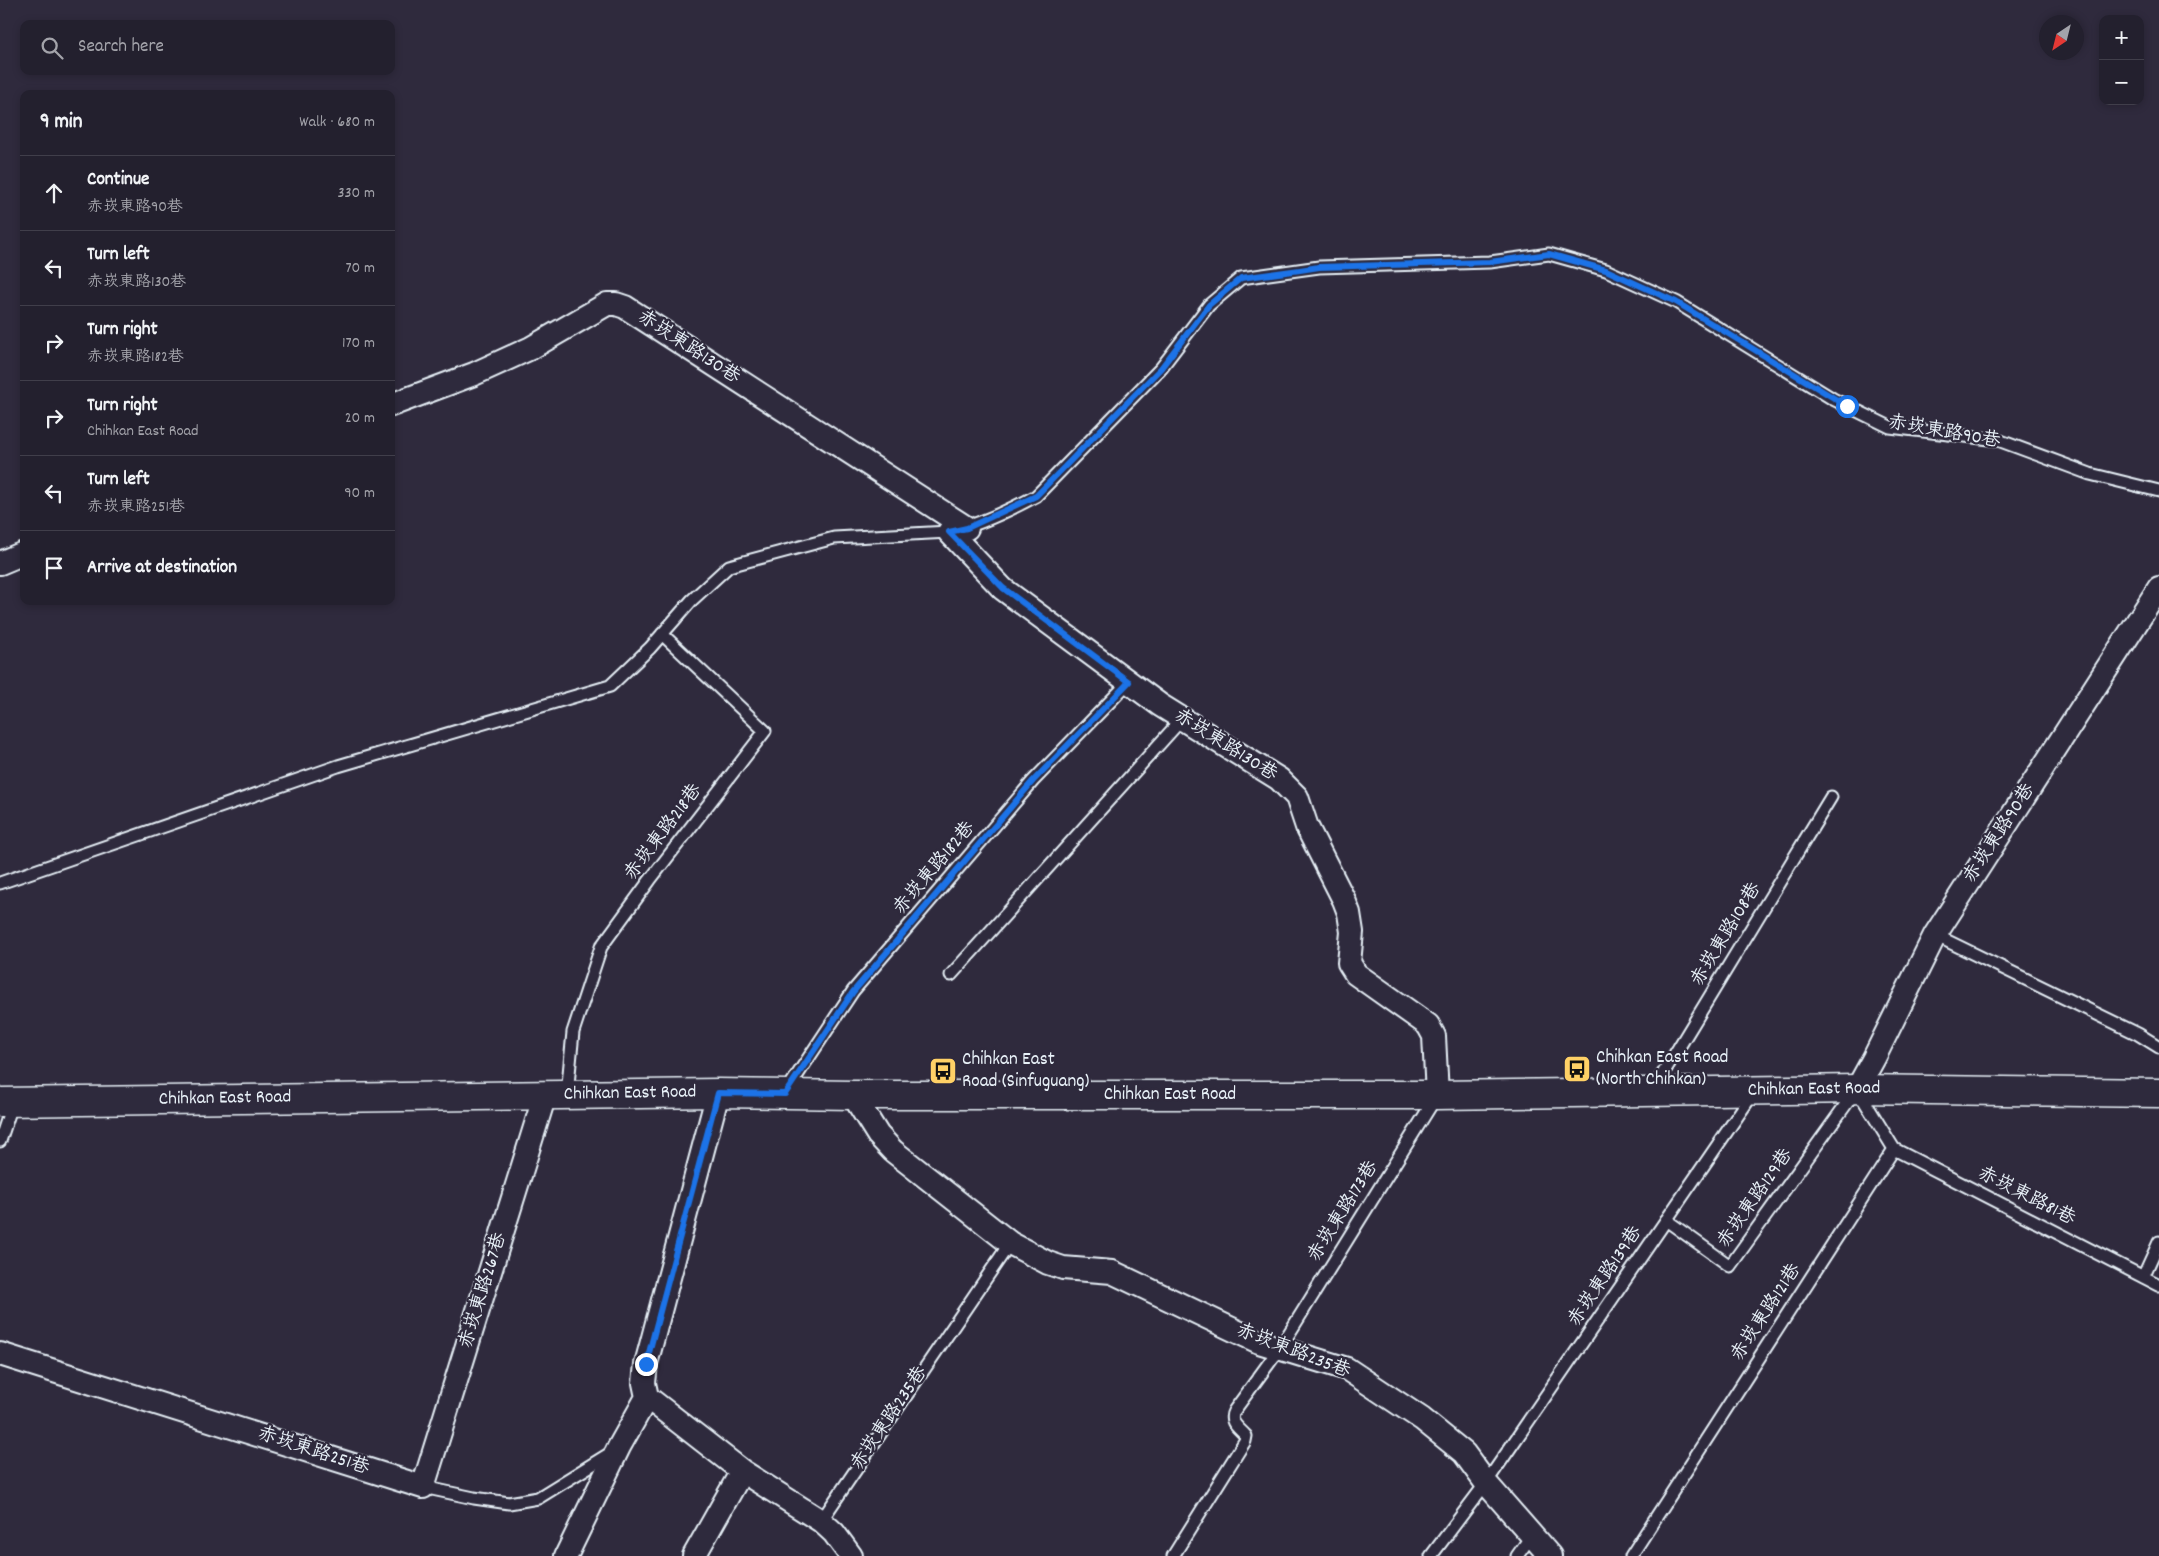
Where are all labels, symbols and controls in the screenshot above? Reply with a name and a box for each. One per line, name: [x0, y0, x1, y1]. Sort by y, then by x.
north arrow: [2039, 15, 2084, 60]
map controls: [2099, 15, 2144, 105]
button: +: [2099, 15, 2144, 60]
search box: [20, 20, 395, 75]
icon: search: [38, 34, 66, 62]
text: Search here: [78, 34, 164, 61]
button: −: [2099, 60, 2144, 105]
text: 9 min: [40, 108, 82, 138]
text: Walk · 680 m: [299, 111, 375, 134]
text: Continue: [87, 167, 149, 194]
icon: ahead: [40, 179, 68, 207]
text: 330 m: [337, 182, 375, 205]
text: 赤崁東路90巷: [87, 196, 183, 219]
text: Turn left: [87, 242, 150, 269]
icon: left: [40, 254, 68, 282]
text: 70 m: [345, 257, 375, 280]
text: 赤崁東路130巷: [87, 271, 186, 294]
street label: 赤崁東路130巷: [631, 305, 745, 391]
text: Turn right: [87, 317, 158, 344]
icon: right: [40, 329, 68, 357]
text: 170 m: [342, 332, 375, 355]
text: 赤崁東路182巷: [87, 346, 184, 369]
text: Turn right: [87, 393, 158, 420]
route start: [1836, 395, 1859, 418]
icon: right: [40, 404, 68, 432]
text: 20 m: [345, 407, 375, 430]
street label: 赤崁東路90巷: [1885, 410, 2003, 456]
text: Chihkan East Road: [87, 420, 199, 443]
text: Turn left: [87, 467, 150, 494]
icon: left: [40, 479, 68, 507]
text: 90 m: [344, 482, 375, 505]
text: 赤崁東路251巷: [87, 496, 185, 519]
icon: arrive: [40, 554, 68, 582]
text: Arrive at destination: [87, 555, 237, 582]
street label: 赤崁東路130巷: [1168, 703, 1282, 789]
street label: 赤崁東路218巷: [619, 779, 709, 887]
street label: 赤崁東路90巷: [1958, 779, 2042, 889]
street label: 赤崁東路182巷: [888, 816, 982, 922]
street label: 赤崁東路108巷: [1685, 878, 1769, 992]
place label: Chihkan East Road (North Chihkan): [1596, 1045, 1729, 1094]
place label: Chihkan East Road (Sinfuguang): [962, 1047, 1090, 1096]
bus stop icon: Chihkan East Road (North Chihkan): [1562, 1054, 1592, 1084]
bus stop icon: Chihkan East Road (Sinfuguang): [928, 1056, 958, 1086]
street label: Chihkan East Road: [1748, 1075, 1880, 1105]
street label: Chihkan East Road: [564, 1079, 696, 1109]
street label: Chihkan East Road: [1104, 1082, 1236, 1109]
street label: Chihkan East Road: [159, 1084, 291, 1114]
street label: 赤崁東路129巷: [1712, 1144, 1800, 1254]
street label: 赤崁東路173巷: [1302, 1156, 1386, 1268]
street label: 赤崁東路81巷: [1972, 1161, 2080, 1233]
street label: 赤崁東路139巷: [1562, 1221, 1650, 1333]
street label: 赤崁東路267巷: [454, 1230, 514, 1352]
street label: 赤崁東路121巷: [1725, 1259, 1809, 1367]
street label: 赤崁東路235巷: [1232, 1318, 1354, 1386]
route end: [635, 1353, 658, 1376]
street label: 赤崁東路235巷: [845, 1361, 935, 1477]
street label: 赤崁東路251巷: [254, 1421, 372, 1483]

